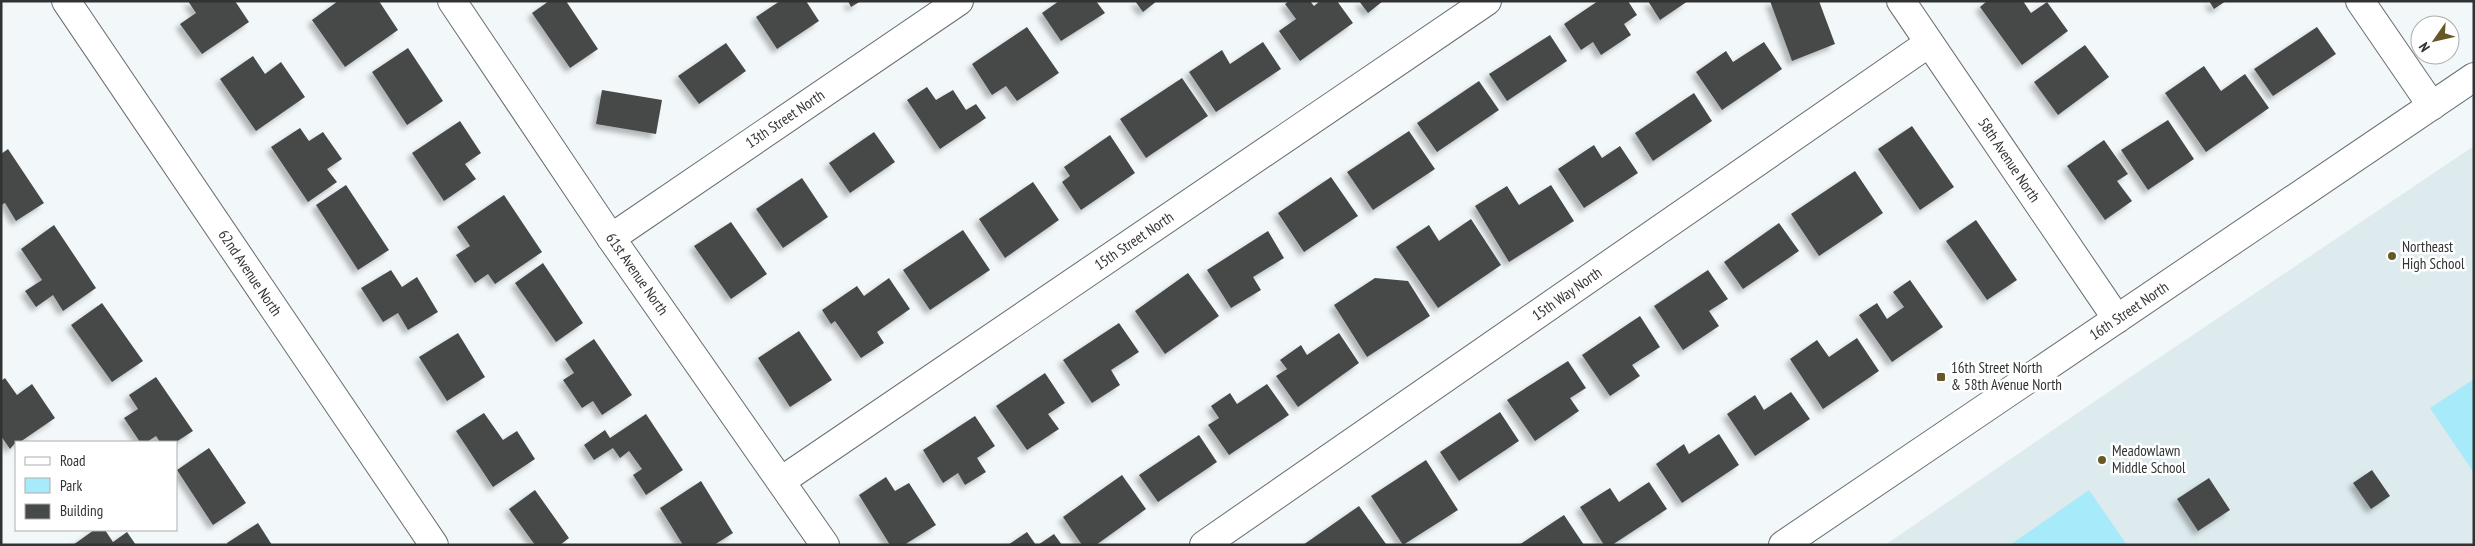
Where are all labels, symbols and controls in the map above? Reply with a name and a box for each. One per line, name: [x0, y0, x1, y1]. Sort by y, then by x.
north arrow: [2410, 15, 2460, 65]
text: N: [2415, 39, 2434, 55]
street label: 13th Street North: [742, 85, 828, 152]
street label: 58th Avenue North: [1974, 114, 2045, 206]
street label: 15th Street North: [1091, 207, 1177, 274]
street label: 62nd Avenue North: [215, 226, 286, 320]
street label: 61st Avenue North: [602, 229, 673, 319]
place label: Northeast High School: [2402, 237, 2465, 273]
marker: Northeast High School: [2386, 250, 2398, 262]
street label: 15th Way North: [1528, 263, 1605, 325]
street label: 16th Street North: [2086, 277, 2172, 344]
place label: 16th Street North & 58th Avenue North: [1951, 358, 2062, 394]
marker: 16th Street North & 58th Avenue North: [1935, 371, 1947, 383]
legend: [15, 441, 178, 531]
place label: Meadowlawn Middle School: [2112, 441, 2186, 477]
text: Road: [60, 451, 86, 470]
marker: Meadowlawn Middle School: [2096, 454, 2108, 466]
text: Park: [60, 476, 82, 495]
text: Building: [60, 501, 103, 520]

